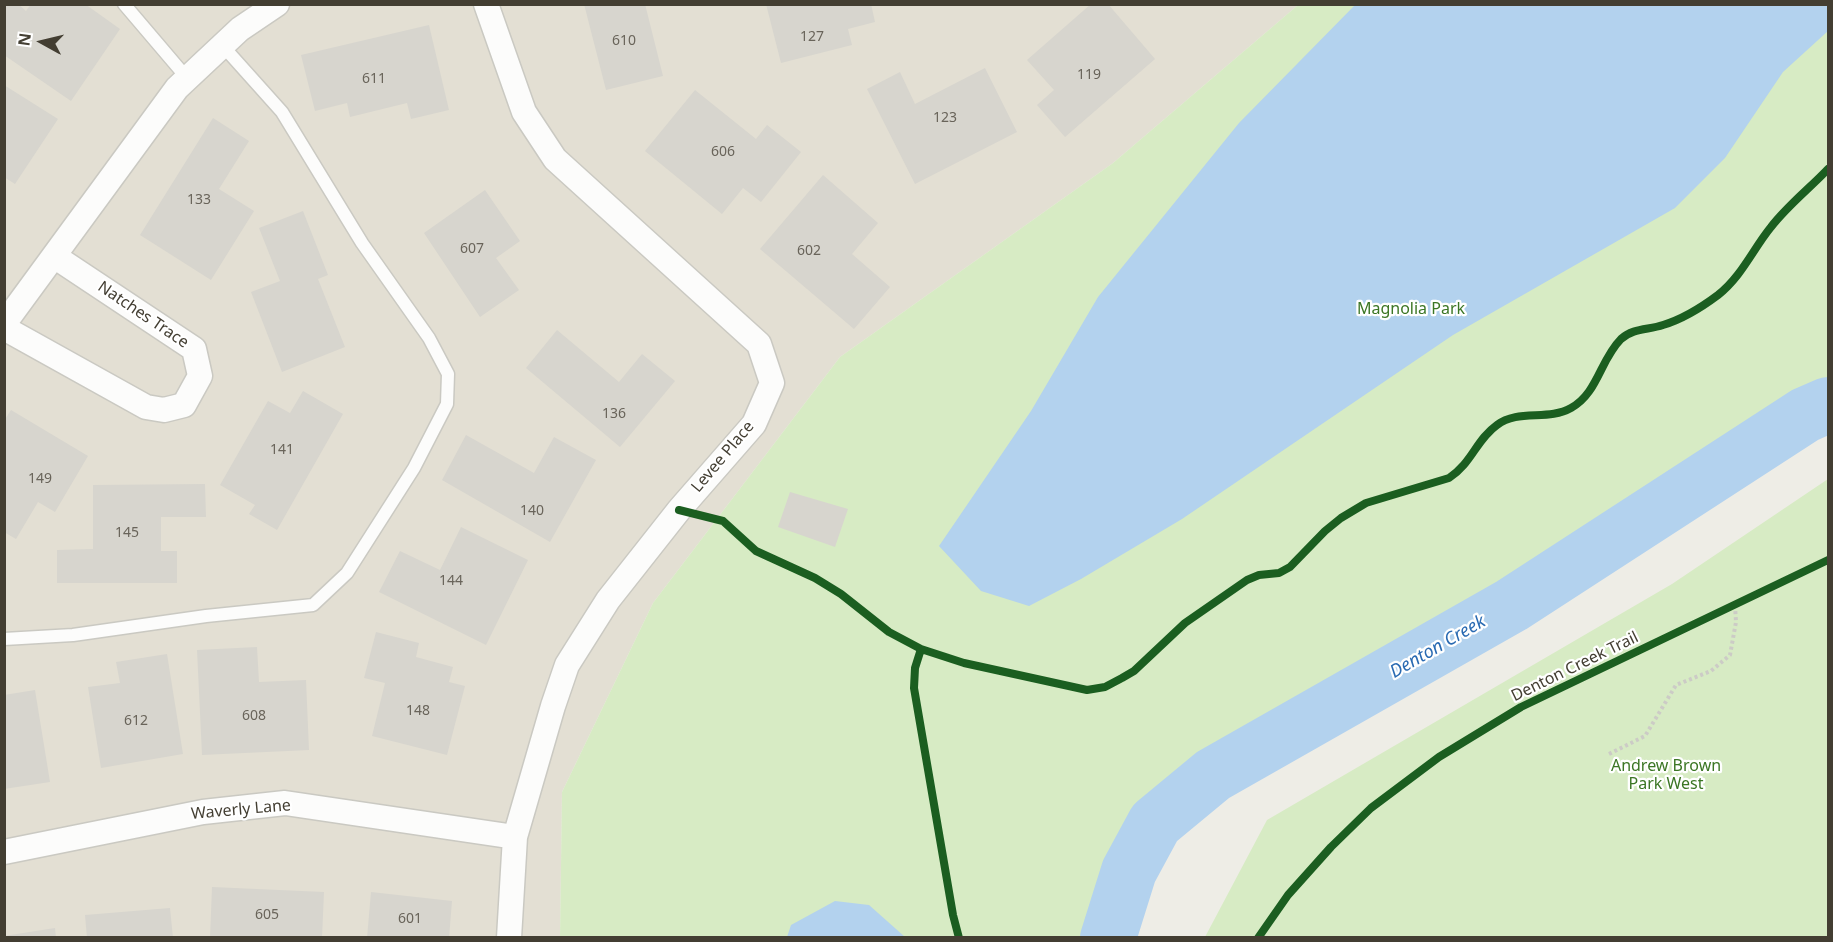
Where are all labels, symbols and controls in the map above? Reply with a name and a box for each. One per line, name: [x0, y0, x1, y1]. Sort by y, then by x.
north arrow: [12, 12, 72, 72]
house number: 127: [800, 29, 824, 45]
text: N: [12, 32, 36, 47]
house number: 610: [612, 33, 636, 49]
house number: 119: [1077, 67, 1101, 83]
house number: 611: [362, 71, 386, 87]
house number: 123: [933, 110, 957, 126]
house number: 606: [711, 144, 735, 160]
house number: 133: [187, 192, 211, 208]
house number: 607: [460, 241, 484, 257]
house number: 602: [797, 243, 821, 259]
street label: Natches Trace: [94, 278, 192, 352]
park label: Magnolia Park: [1357, 299, 1465, 319]
house number: 136: [602, 406, 626, 422]
street label: Levee Place: [688, 418, 758, 496]
house number: 141: [270, 442, 294, 458]
house number: 149: [28, 471, 52, 487]
house number: 140: [520, 503, 544, 519]
house number: 145: [115, 525, 139, 541]
house number: 144: [439, 573, 463, 589]
water label: Denton Creek: [1386, 611, 1490, 683]
street label: Denton Creek Trail: [1508, 628, 1642, 706]
house number: 148: [406, 703, 430, 719]
house number: 608: [242, 708, 266, 724]
house number: 612: [124, 713, 148, 729]
park label: Andrew Brown Park West: [1611, 756, 1721, 794]
street label: Waverly Lane: [190, 796, 292, 824]
house number: 605: [255, 907, 279, 923]
house number: 601: [398, 911, 422, 927]

